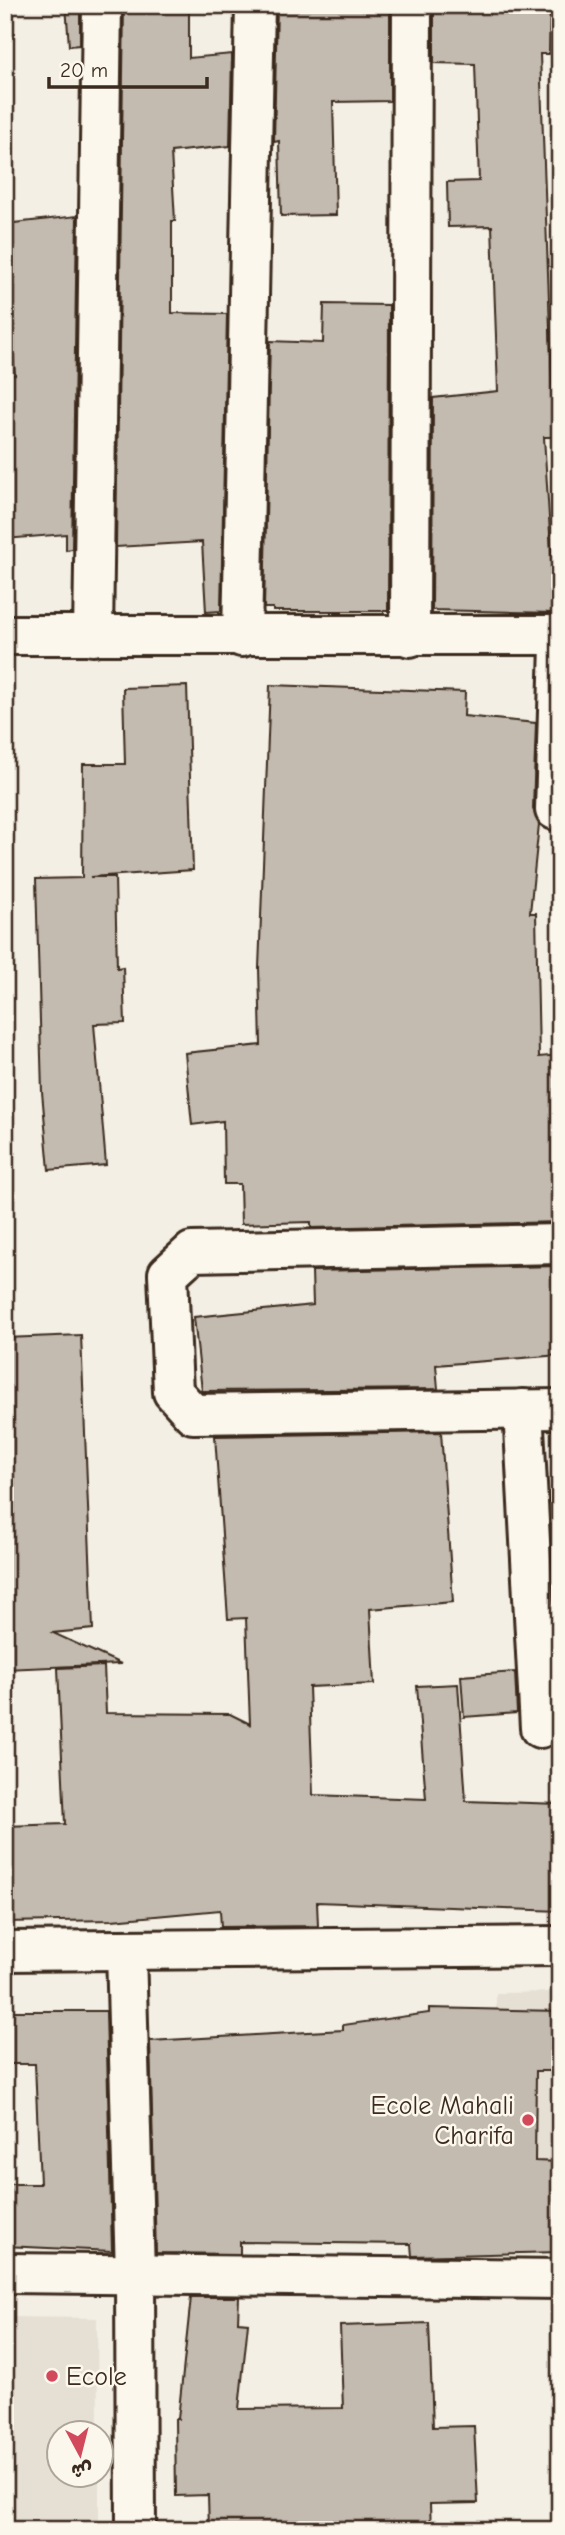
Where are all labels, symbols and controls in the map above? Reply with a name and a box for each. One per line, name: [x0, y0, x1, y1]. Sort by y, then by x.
scale bar: [49, 46, 206, 90]
text: 20 m: [60, 58, 108, 82]
place label: Ecole Mahali Charifa: [370, 2091, 514, 2151]
marker: Ecole Mahali Charifa: [520, 2112, 536, 2128]
place label: Ecole: [66, 2362, 127, 2392]
marker: Ecole: [44, 2368, 60, 2384]
north arrow: [46, 2420, 116, 2490]
text: ش: [70, 2458, 94, 2482]

